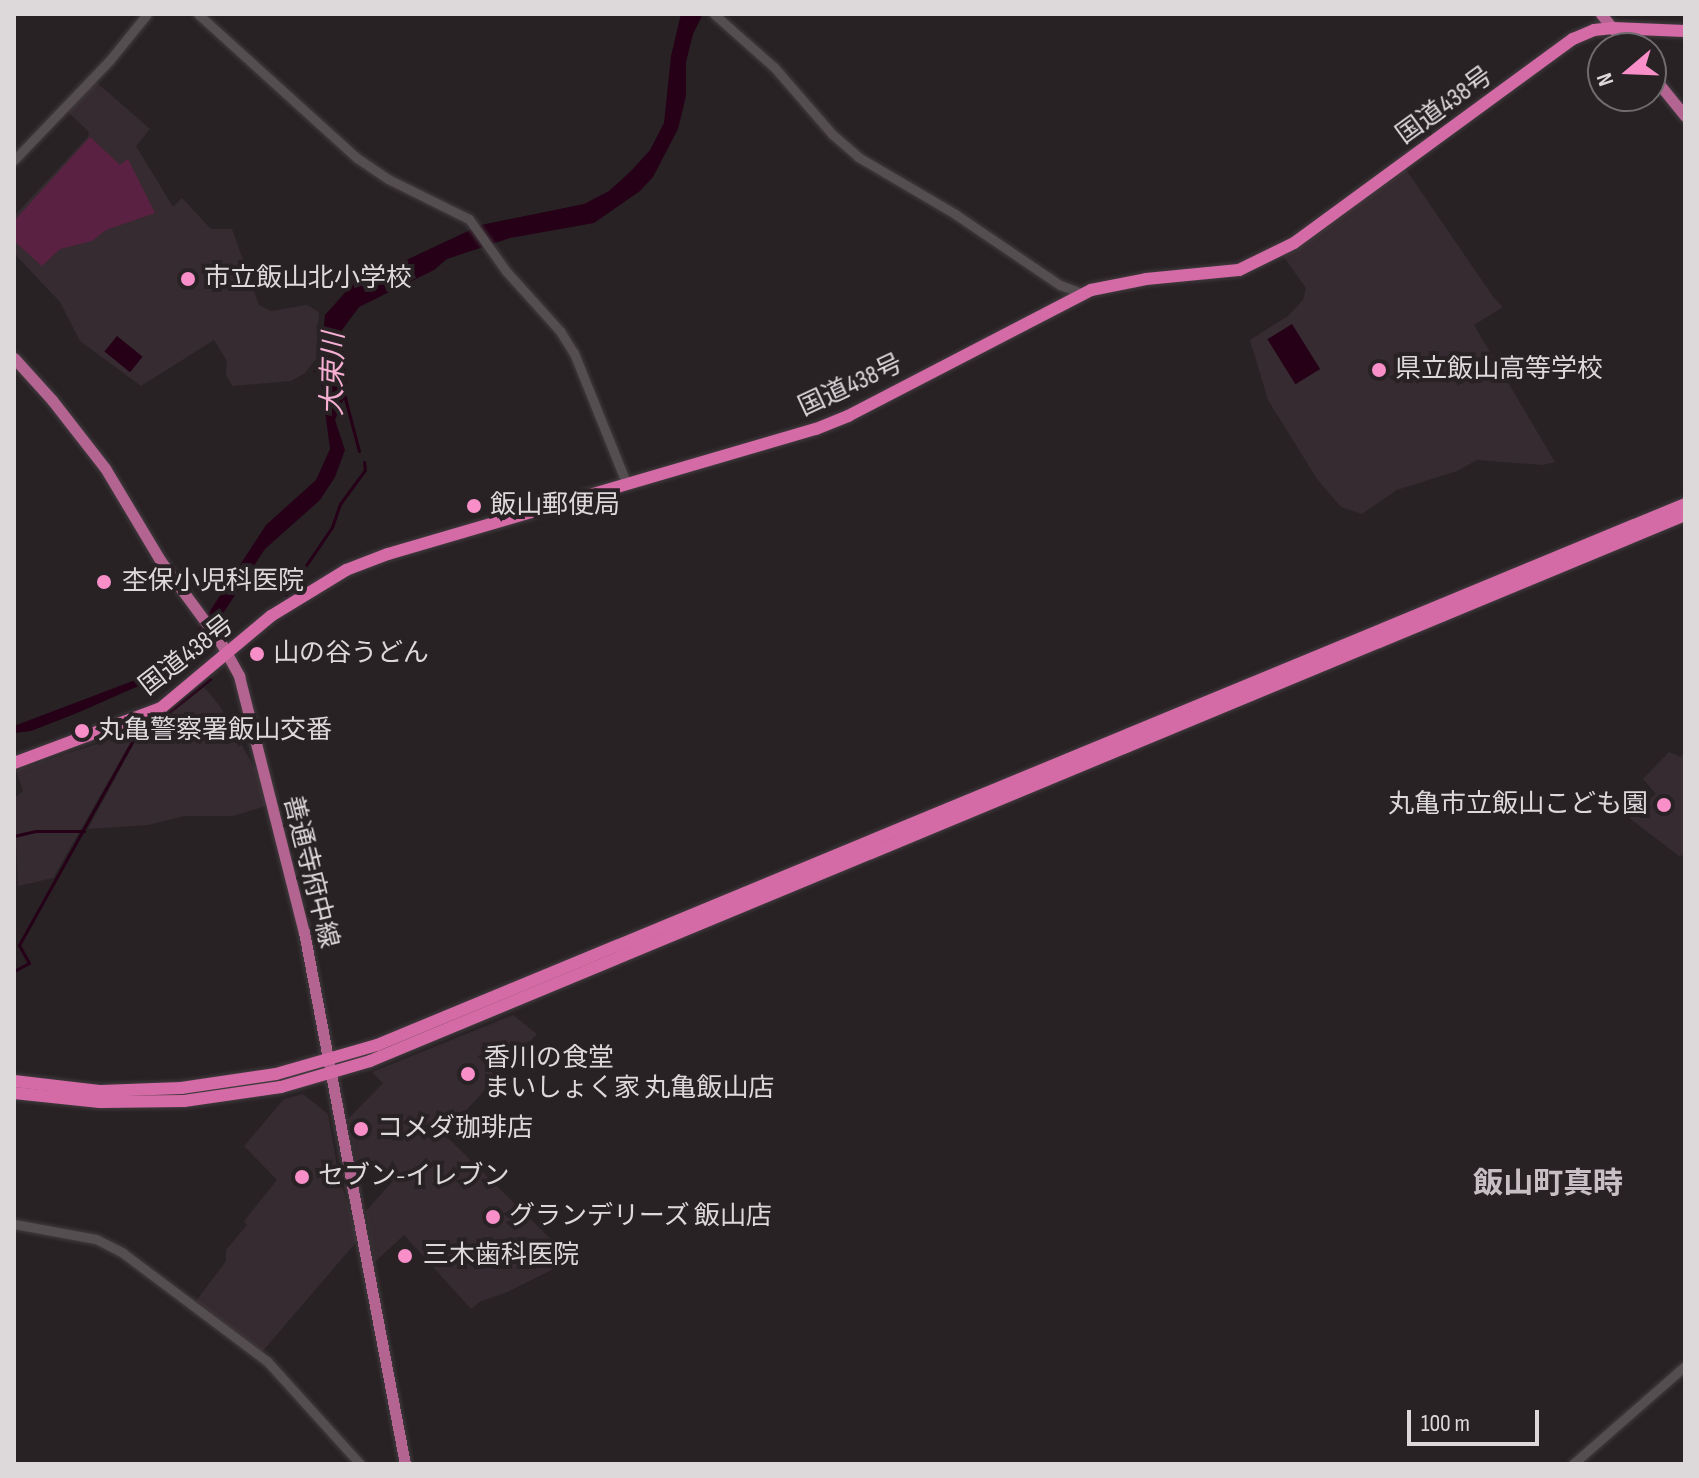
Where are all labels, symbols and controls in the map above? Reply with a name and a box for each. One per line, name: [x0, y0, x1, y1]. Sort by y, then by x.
north arrow: [1587, 32, 1667, 112]
street label: 国道438号: [1391, 61, 1499, 151]
text: N: [1591, 69, 1620, 89]
place label: 市立飯山北小学校: [204, 263, 412, 295]
marker: 市立飯山北小学校: [179, 270, 197, 288]
water label: 大束川: [316, 332, 352, 416]
street label: 国道438号: [794, 348, 908, 424]
place label: 県立飯山高等学校: [1395, 354, 1603, 386]
marker: 県立飯山高等学校: [1370, 361, 1388, 379]
place label: 飯山郵便局: [490, 490, 620, 522]
marker: 飯山郵便局: [465, 497, 483, 515]
place label: 杢保小児科医院: [122, 566, 304, 598]
marker: 杢保小児科医院: [93, 571, 115, 593]
street label: 国道438号: [134, 609, 240, 703]
place label: 山の谷うどん: [273, 638, 429, 670]
marker: 山の谷うどん: [248, 645, 266, 663]
place label: 丸亀警察署飯山交番: [98, 715, 332, 747]
marker: 丸亀警察署飯山交番: [73, 722, 91, 740]
place label: 丸亀市立飯山こども園: [1388, 789, 1648, 821]
street label: 善通寺府中線: [276, 793, 344, 951]
marker: 丸亀市立飯山こども園: [1655, 796, 1673, 814]
place label: 香川の食堂 まいしょく家 丸亀飯山店: [484, 1043, 774, 1104]
marker: 香川の食堂 まいしょく家 丸亀飯山店: [459, 1065, 477, 1083]
place label: コメダ珈琲店: [377, 1113, 533, 1145]
marker: コメダ珈琲店: [352, 1120, 370, 1138]
place label: セブン-イレブン: [318, 1161, 510, 1193]
district label: 飯山町真時: [1473, 1166, 1623, 1202]
marker: セブン-イレブン: [293, 1168, 311, 1186]
place label: グランデリーズ 飯山店: [509, 1201, 773, 1233]
marker: グランデリーズ 飯山店: [484, 1208, 502, 1226]
place label: 三木歯科医院: [423, 1240, 579, 1272]
marker: 三木歯科医院: [394, 1245, 416, 1267]
scale bar: [1411, 1394, 1543, 1444]
text: 100 m: [1421, 1409, 1470, 1438]

